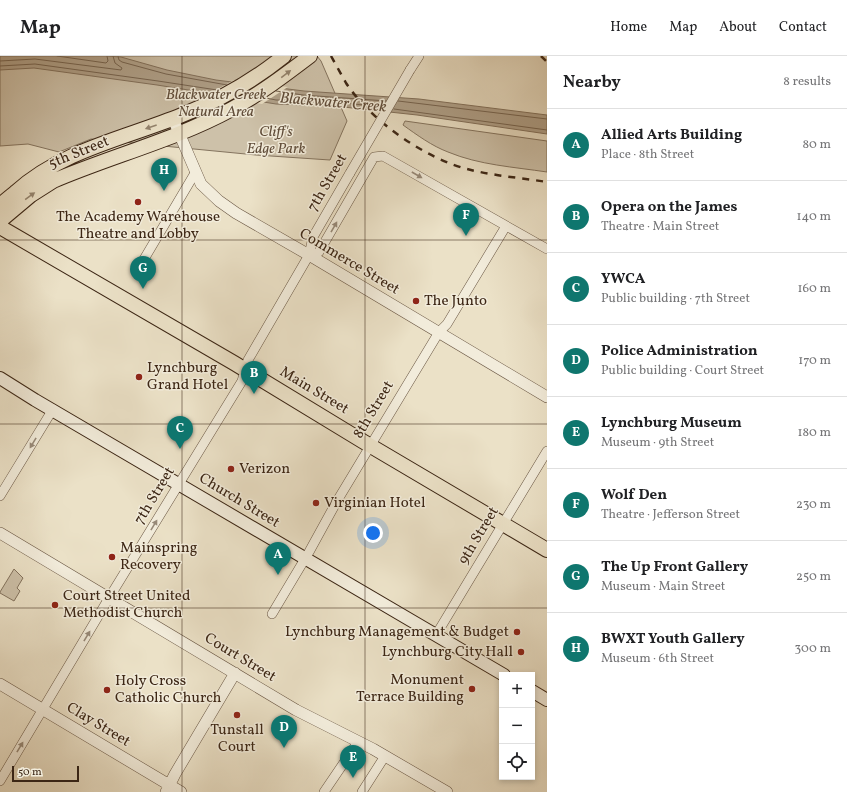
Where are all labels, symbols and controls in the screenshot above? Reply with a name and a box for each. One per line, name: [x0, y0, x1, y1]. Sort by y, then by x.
text: Map: [20, 15, 61, 41]
text: Home: [610, 18, 647, 37]
text: Map: [669, 18, 697, 37]
text: About: [719, 18, 757, 37]
text: Contact: [779, 18, 827, 37]
one-way arrow: [281, 70, 292, 78]
text: Nearby: [563, 71, 621, 94]
text: 8 results: [783, 73, 831, 91]
park label: Blackwater Creek Natural Area: [166, 85, 266, 123]
water label: Blackwater Creek: [279, 87, 388, 119]
park label: Cliff's Edge Park: [247, 122, 306, 160]
one-way arrow: [144, 124, 156, 130]
text: Allied Arts Building: [601, 125, 742, 146]
street label: 5th Street: [46, 131, 112, 175]
text: A: [571, 136, 581, 154]
text: 80 m: [802, 136, 831, 154]
text: Place · 8th Street: [601, 146, 694, 164]
street label: 7th Street: [303, 150, 353, 216]
pin: H: [151, 158, 177, 191]
one-way arrow: [411, 172, 423, 179]
one-way arrow: [24, 191, 35, 200]
marker: The Academy Warehouse Theatre and Lobby: [133, 197, 143, 207]
text: Opera on the James: [601, 197, 737, 218]
pin: F: [453, 203, 479, 236]
place label: The Academy Warehouse Theatre and Lobby: [56, 207, 220, 245]
text: B: [572, 208, 580, 226]
text: 140 m: [797, 208, 831, 226]
text: Theatre · Main Street: [601, 218, 719, 236]
one-way arrow: [331, 221, 337, 233]
street label: Commerce Street: [295, 224, 403, 300]
pin: G: [130, 256, 156, 289]
text: YWCA: [601, 269, 645, 290]
text: C: [572, 280, 580, 298]
text: 160 m: [797, 280, 831, 298]
text: Public building · 7th Street: [601, 290, 750, 308]
place label: The Junto: [424, 291, 487, 312]
marker: The Junto: [411, 296, 421, 306]
text: Police Administration: [601, 341, 758, 362]
text: D: [571, 352, 581, 370]
text: 170 m: [798, 352, 831, 370]
place label: Lynchburg Grand Hotel: [147, 358, 228, 396]
pin: B: [241, 361, 267, 394]
street label: Main Street: [275, 362, 353, 420]
text: Public building · Court Street: [601, 362, 764, 380]
marker: Lynchburg Grand Hotel: [134, 372, 144, 382]
street label: 8th Street: [348, 377, 400, 443]
text: Lynchburg Museum: [601, 413, 742, 434]
pin: C: [167, 416, 193, 449]
text: E: [572, 424, 580, 442]
text: 180 m: [797, 424, 831, 442]
text: Museum · 9th Street: [601, 434, 714, 452]
one-way arrow: [29, 437, 36, 449]
place label: Verizon: [239, 459, 290, 480]
street label: 7th Street: [130, 463, 180, 529]
marker: Verizon: [226, 464, 236, 474]
street label: Church Street: [195, 469, 283, 533]
text: Wolf Den: [601, 485, 667, 506]
place label: Virginian Hotel: [324, 493, 425, 514]
text: F: [572, 496, 580, 514]
text: 230 m: [796, 496, 831, 514]
marker: Virginian Hotel: [311, 498, 321, 508]
street label: 9th Street: [453, 503, 505, 569]
text: Theatre · Jefferson Street: [601, 506, 740, 524]
one-way arrow: [151, 519, 158, 531]
your location: [363, 523, 383, 543]
place label: Mainspring Recovery: [120, 538, 198, 576]
pin: A: [265, 542, 291, 575]
marker: Mainspring Recovery: [107, 552, 117, 562]
text: The Up Front Gallery: [601, 557, 748, 578]
text: G: [571, 568, 581, 586]
text: 250 m: [796, 568, 831, 586]
text: Museum · Main Street: [601, 578, 725, 596]
place label: Court Street United Methodist Church: [63, 586, 190, 624]
marker: Court Street United Methodist Church: [50, 600, 60, 610]
place label: Lynchburg Management & Budget: [285, 622, 509, 643]
marker: Lynchburg Management & Budget: [512, 627, 522, 637]
street label: Court Street: [200, 628, 280, 688]
text: BWXT Youth Gallery: [601, 629, 745, 650]
one-way arrow: [83, 630, 90, 642]
text: H: [571, 640, 581, 658]
text: 300 m: [795, 640, 831, 658]
place label: Lynchburg City Hall: [382, 642, 513, 663]
marker: Lynchburg City Hall: [516, 647, 526, 657]
text: Museum · 6th Street: [601, 650, 714, 668]
place label: Monument Terrace Building: [356, 670, 464, 708]
place label: Holy Cross Catholic Church: [115, 671, 222, 709]
map controls: [499, 672, 535, 780]
button: +: [499, 672, 535, 708]
marker: Monument Terrace Building: [467, 684, 477, 694]
marker: Holy Cross Catholic Church: [102, 685, 112, 695]
street label: Clay Street: [62, 698, 134, 752]
button: −: [499, 708, 535, 744]
marker: Tunstall Court: [232, 710, 242, 720]
pin: D: [271, 715, 297, 748]
place label: Tunstall Court: [210, 720, 264, 758]
one-way arrow: [16, 742, 24, 752]
button: locate: [499, 744, 535, 780]
pin: E: [340, 745, 366, 778]
scale bar: [12, 764, 79, 783]
text: 50 m: [18, 765, 42, 780]

